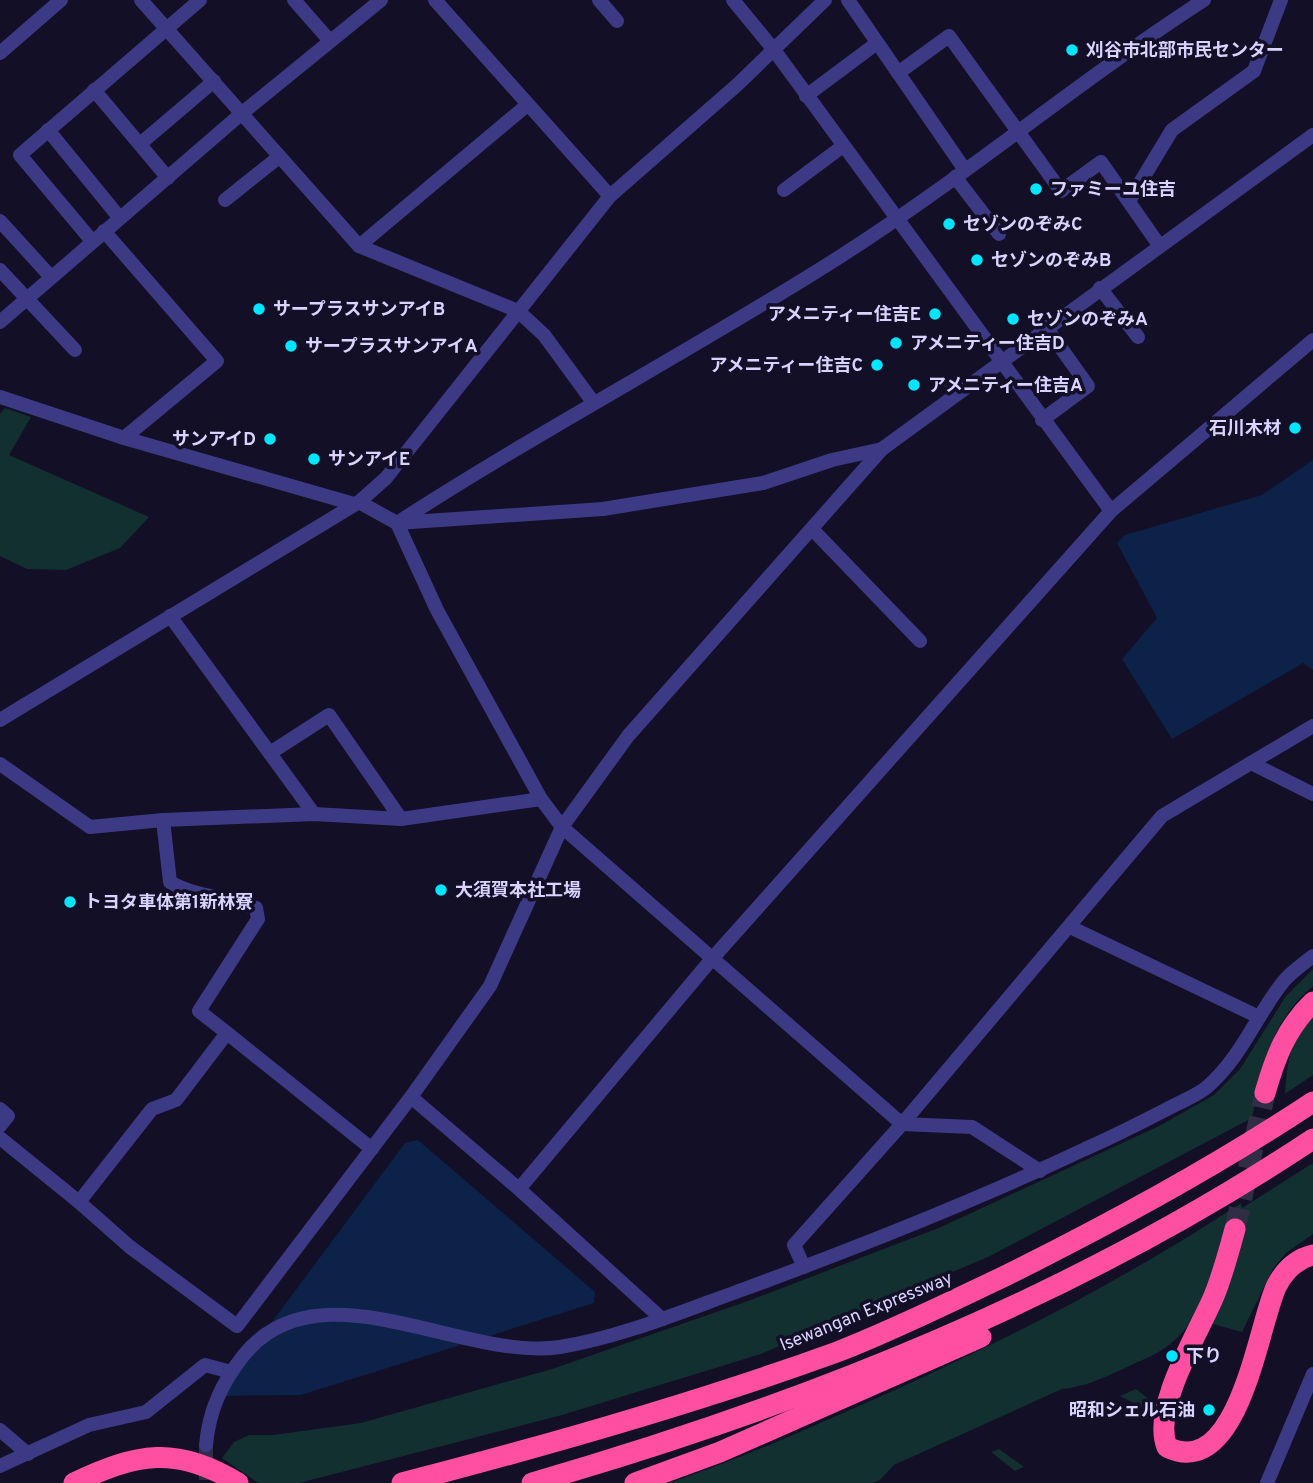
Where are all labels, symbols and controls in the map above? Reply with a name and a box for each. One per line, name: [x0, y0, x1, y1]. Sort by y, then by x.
place label: 刈谷市北部市民センター: [1086, 40, 1284, 63]
marker: 刈谷市北部市民センター: [1064, 42, 1080, 58]
place label: ファミーユ住吉: [1050, 179, 1176, 202]
marker: ファミーユ住吉: [1028, 181, 1044, 197]
place label: セゾンのぞみC: [963, 214, 1083, 237]
marker: セゾンのぞみC: [941, 216, 957, 232]
place label: セゾンのぞみB: [991, 250, 1111, 273]
marker: セゾンのぞみB: [969, 252, 985, 268]
place label: サープラスサンアイB: [273, 299, 445, 322]
marker: サープラスサンアイB: [251, 301, 267, 317]
place label: アメニティー住吉E: [768, 304, 921, 327]
marker: アメニティー住吉E: [927, 306, 943, 322]
place label: セゾンのぞみA: [1027, 309, 1148, 332]
marker: セゾンのぞみA: [1005, 311, 1021, 327]
place label: アメニティー住吉D: [910, 333, 1065, 356]
marker: アメニティー住吉D: [888, 335, 904, 351]
place label: サープラスサンアイA: [305, 336, 478, 359]
marker: サープラスサンアイA: [283, 338, 299, 354]
place label: アメニティー住吉C: [709, 355, 863, 378]
marker: アメニティー住吉C: [869, 357, 885, 373]
place label: アメニティー住吉A: [928, 375, 1083, 398]
marker: アメニティー住吉A: [906, 377, 922, 393]
place label: 石川木材: [1209, 418, 1281, 441]
marker: 石川木材: [1287, 420, 1303, 436]
place label: サンアイD: [172, 429, 256, 452]
marker: サンアイD: [262, 431, 278, 447]
place label: サンアイE: [328, 449, 410, 472]
marker: サンアイE: [306, 451, 322, 467]
place label: 大須賀本社工場: [455, 880, 581, 903]
marker: 大須賀本社工場: [433, 882, 449, 898]
place label: トヨタ車体第1新林寮: [84, 892, 253, 915]
marker: トヨタ車体第1新林寮: [62, 894, 78, 910]
street label: Isewangan Expressway: [777, 1267, 956, 1358]
place label: 下り: [1186, 1346, 1222, 1369]
marker: 下り: [1164, 1348, 1180, 1364]
place label: 昭和シェル石油: [1069, 1400, 1195, 1423]
marker: 昭和シェル石油: [1201, 1402, 1217, 1418]

